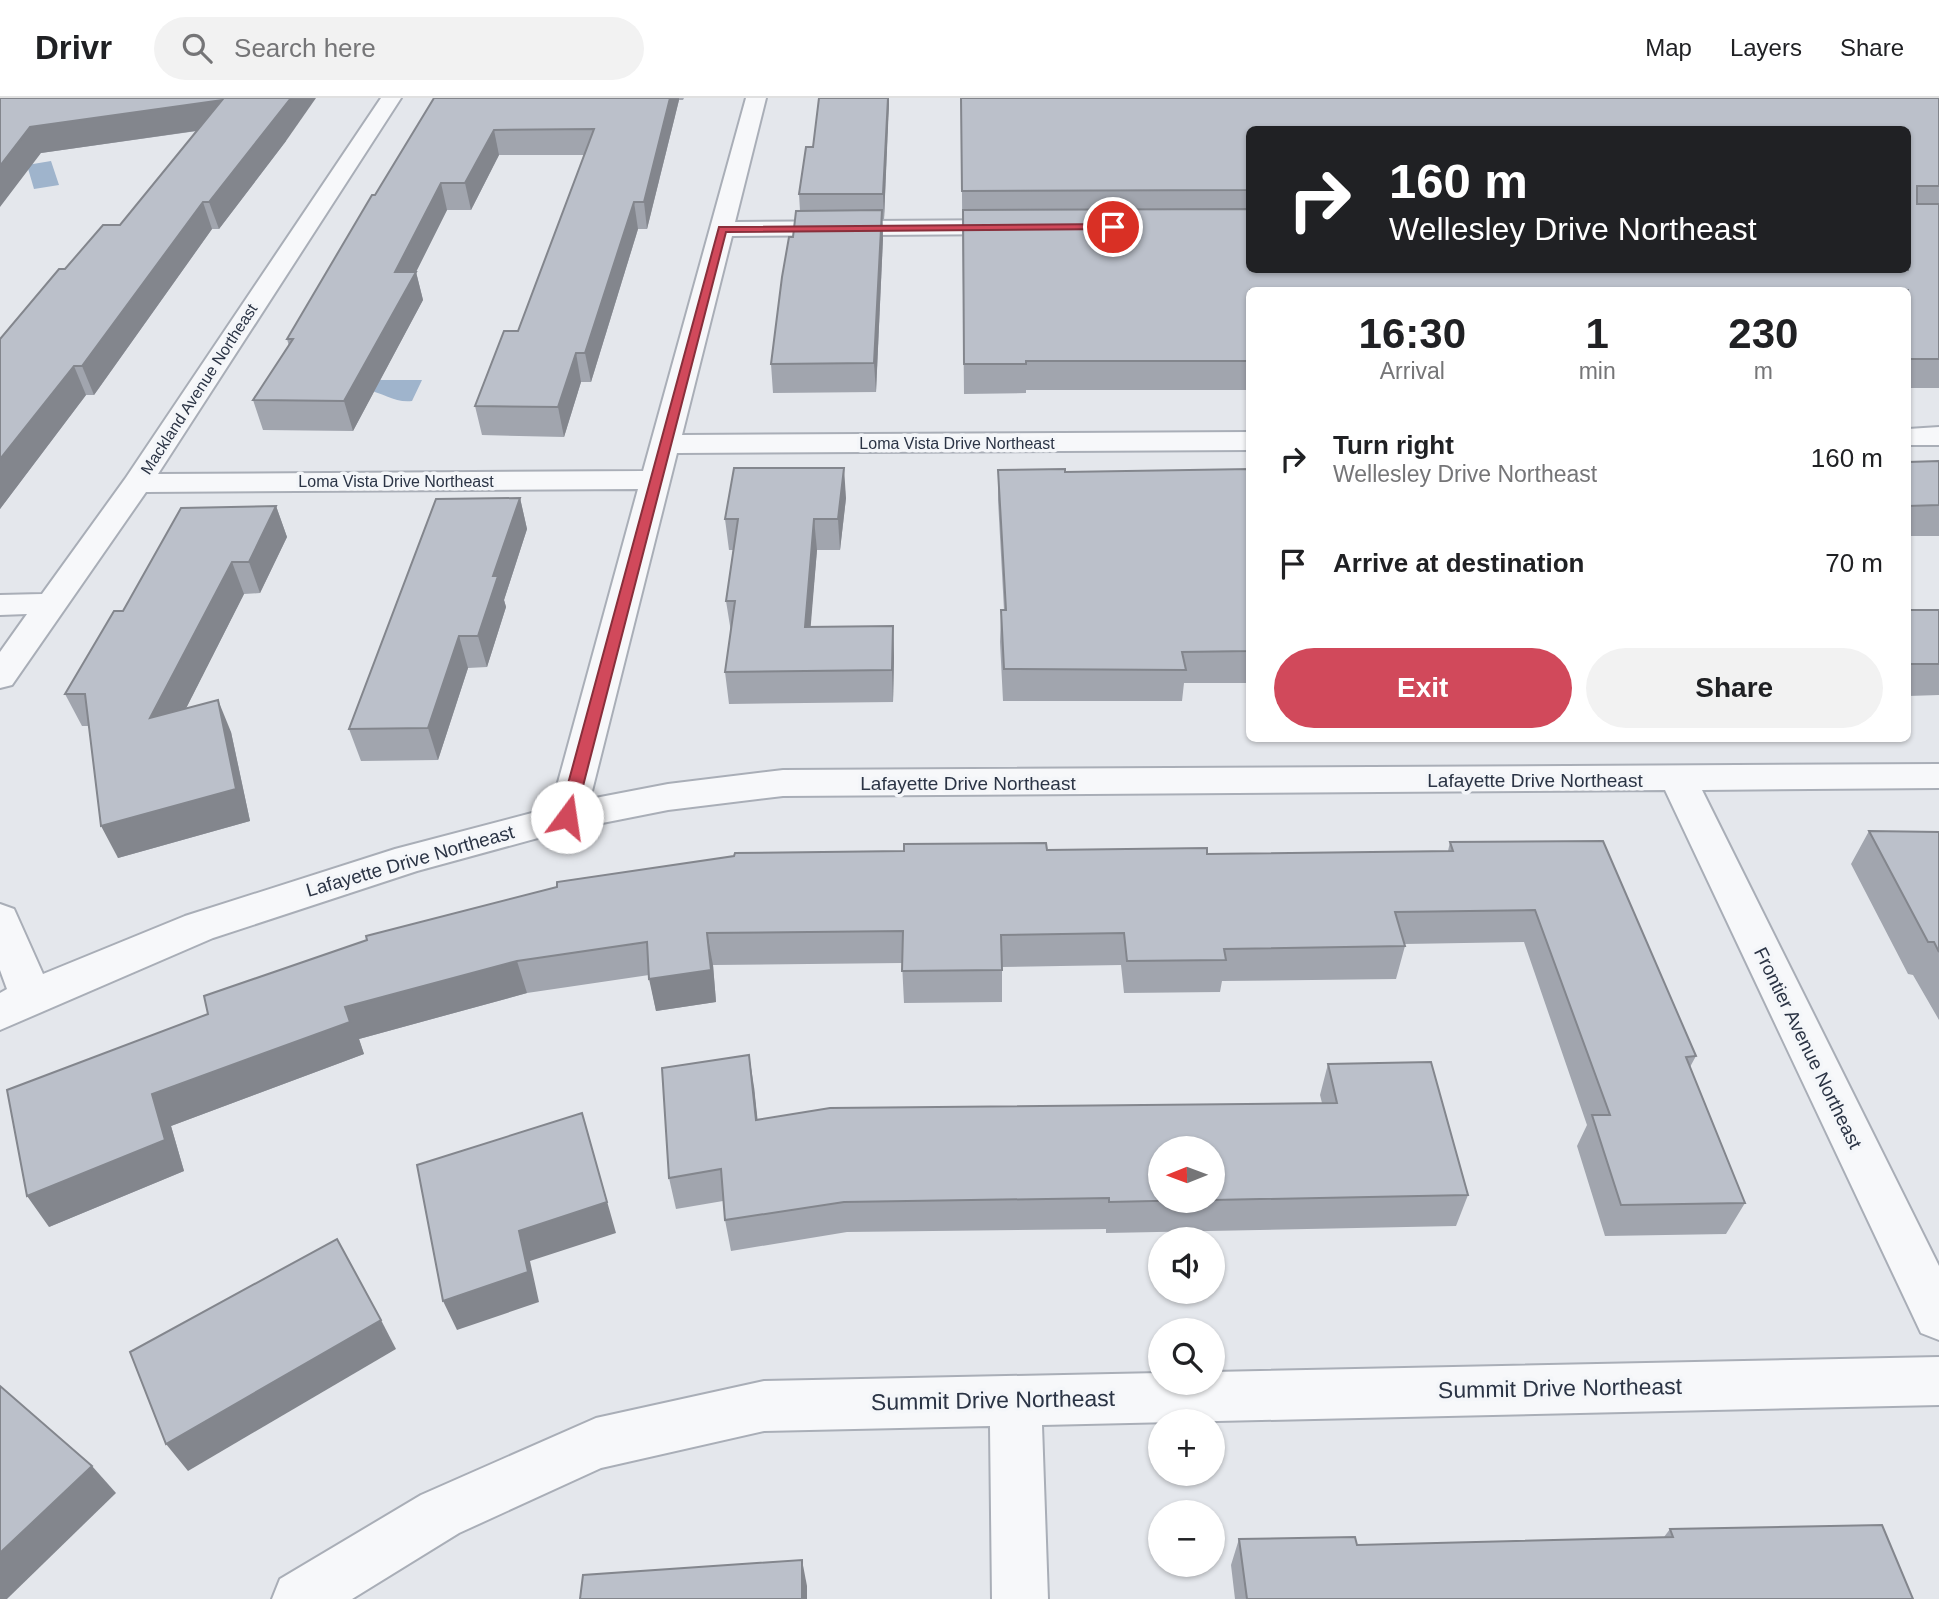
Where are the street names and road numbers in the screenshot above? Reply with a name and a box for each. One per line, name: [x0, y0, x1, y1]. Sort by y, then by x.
street label: Mackland Avenue Northeast: [137, 300, 261, 477]
street label: Loma Vista Drive Northeast: [859, 435, 1055, 452]
street label: Loma Vista Drive Northeast: [298, 473, 494, 490]
street label: Lafayette Drive Northeast: [1427, 770, 1643, 791]
street label: Lafayette Drive Northeast: [860, 773, 1076, 794]
street label: Lafayette Drive Northeast: [304, 821, 517, 901]
street label: Frontier Avenue Northeast: [1750, 944, 1866, 1153]
street label: Summit Drive Northeast: [1438, 1373, 1683, 1403]
street label: Summit Drive Northeast: [871, 1385, 1116, 1415]

